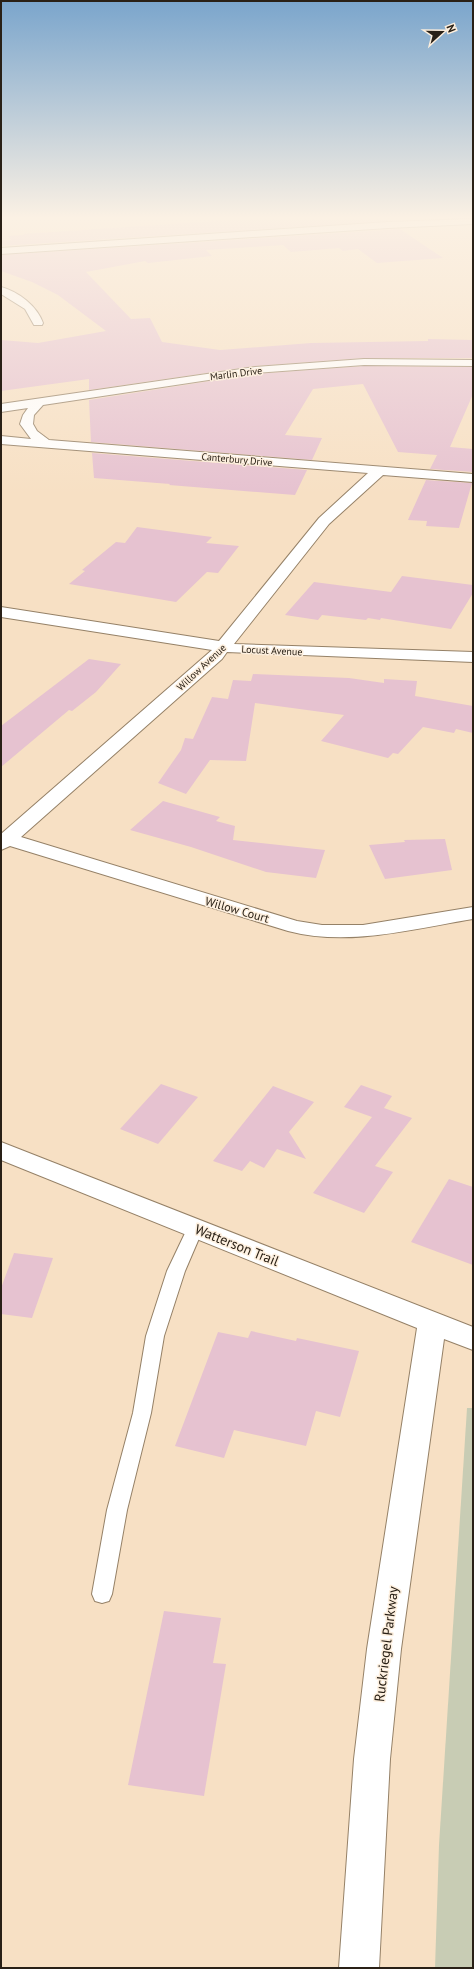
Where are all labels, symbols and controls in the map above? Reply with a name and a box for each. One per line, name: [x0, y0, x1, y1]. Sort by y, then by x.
north arrow: [422, 12, 462, 52]
text: N: [444, 23, 459, 34]
street label: Marlin Drive: [209, 364, 263, 383]
street label: Canterbury Drive: [201, 450, 273, 469]
street label: Willow Avenue: [174, 641, 229, 694]
street label: Locust Avenue: [241, 642, 303, 659]
street label: Willow Court: [203, 893, 271, 926]
street label: Watterson Trail: [192, 1220, 282, 1270]
street label: Ruckriegel Parkway: [370, 1585, 402, 1703]

